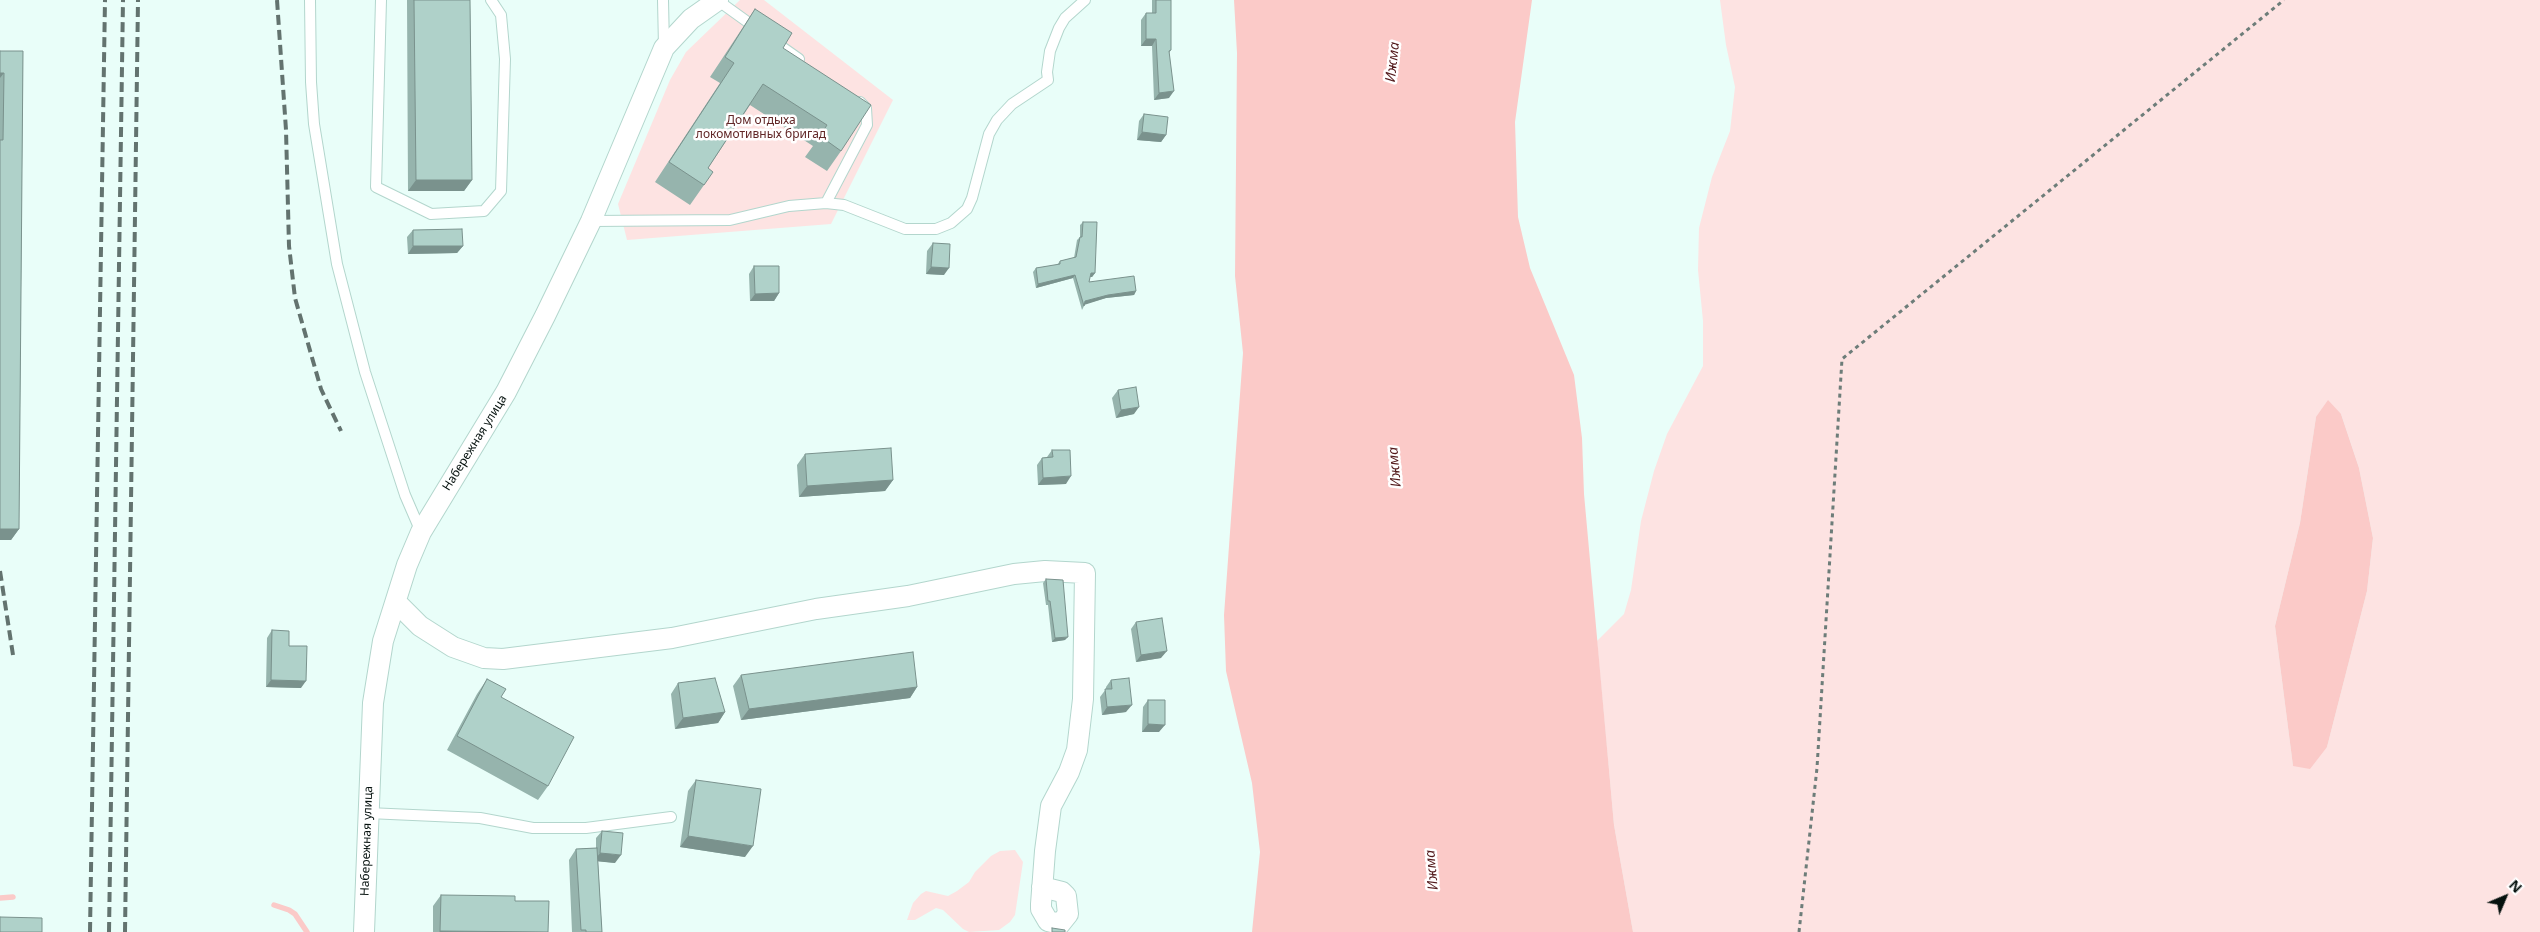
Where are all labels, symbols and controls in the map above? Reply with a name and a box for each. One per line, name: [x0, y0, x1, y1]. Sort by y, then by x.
water label: Ижма: [1383, 41, 1403, 83]
park label: Дом отдыха локомотивных бригад: [696, 114, 826, 142]
street label: Набережная улица: [440, 392, 510, 494]
water label: Ижма: [1385, 446, 1405, 488]
street label: Набережная улица: [358, 786, 376, 896]
water label: Ижма: [1422, 849, 1442, 891]
north arrow: [2480, 872, 2530, 922]
text: N: [2505, 875, 2527, 897]

